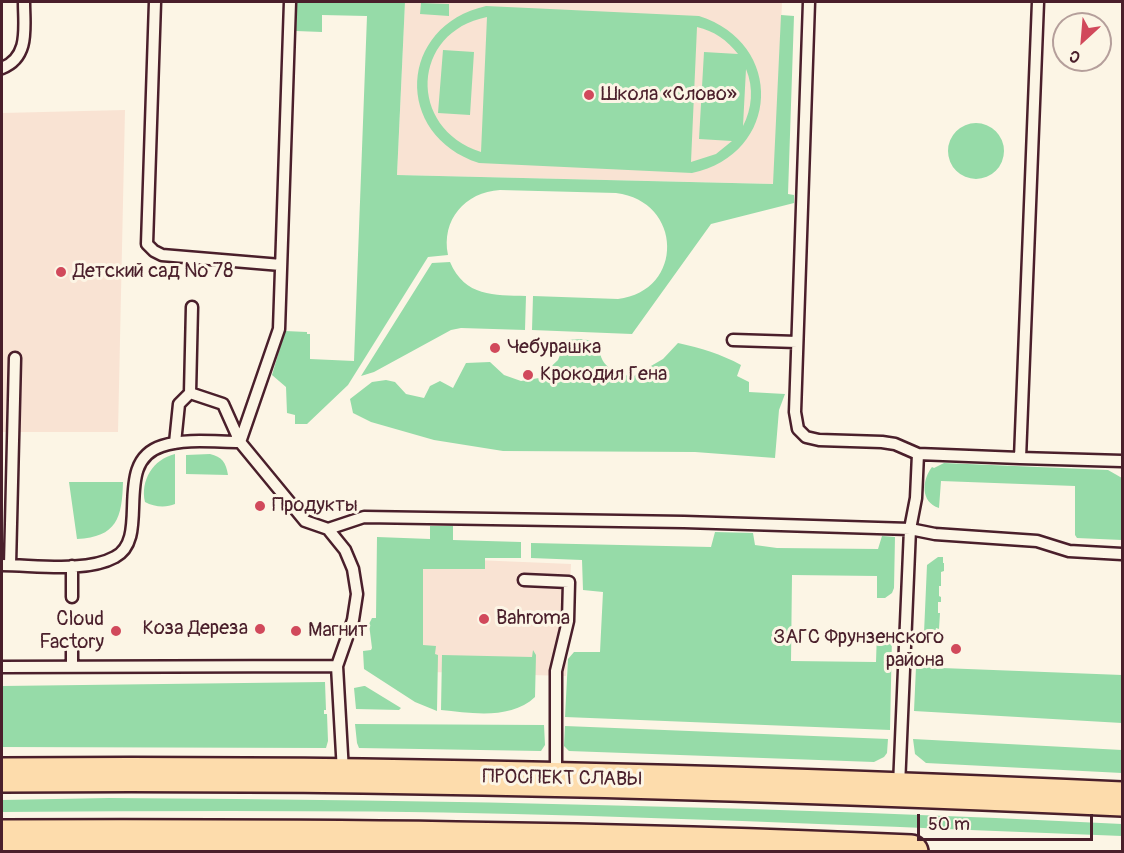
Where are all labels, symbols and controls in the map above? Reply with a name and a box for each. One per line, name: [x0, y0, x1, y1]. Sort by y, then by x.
north arrow: [1052, 12, 1112, 72]
text: С: [1066, 45, 1084, 68]
place label: Школа «Слово»: [601, 83, 737, 107]
marker: Школа «Слово»: [582, 88, 596, 102]
place label: Детский сад № 78: [73, 260, 233, 284]
marker: Детский сад № 78: [54, 265, 68, 279]
place label: Чебурашка: [507, 336, 601, 360]
marker: Чебурашка: [488, 341, 502, 355]
place label: Крокодил Гена: [540, 363, 667, 387]
marker: Крокодил Гена: [521, 368, 535, 382]
place label: Продукты: [272, 494, 358, 518]
marker: Продукты: [253, 499, 267, 513]
place label: Bahroma: [496, 607, 570, 631]
place label: Cloud Factory: [39, 608, 104, 655]
marker: Bahroma: [477, 612, 491, 626]
place label: Коза Дереза: [142, 617, 248, 641]
place label: Магнит: [308, 619, 367, 643]
marker: Коза Дереза: [253, 622, 267, 636]
marker: Cloud Factory: [109, 624, 123, 638]
marker: Магнит: [289, 624, 303, 638]
place label: ЗАГС Фрунзенского района: [773, 626, 944, 673]
marker: ЗАГС Фрунзенского района: [949, 642, 963, 656]
street label: ПРОСПЕКТ СЛАВЫ: [482, 766, 642, 792]
scale bar: [920, 802, 1096, 840]
text: 50 m: [928, 813, 970, 836]

